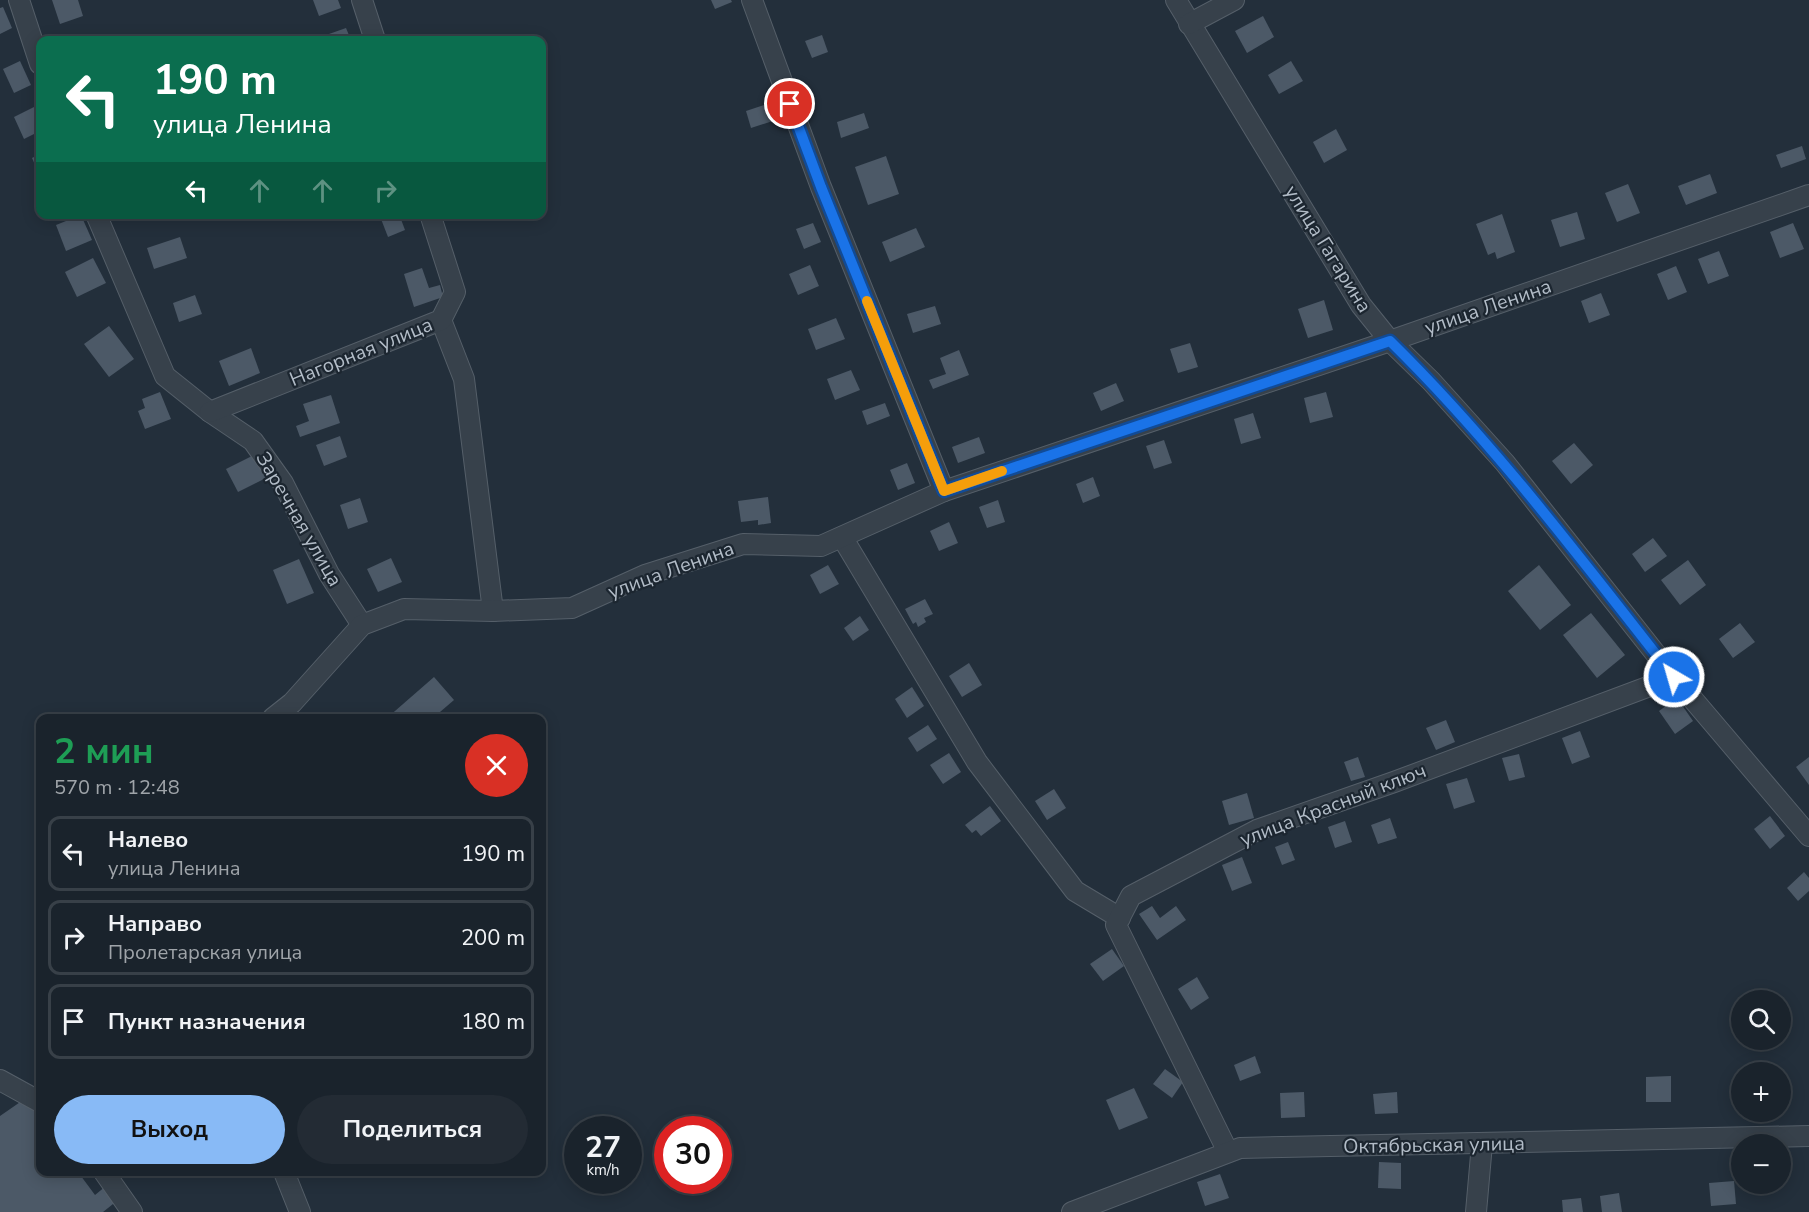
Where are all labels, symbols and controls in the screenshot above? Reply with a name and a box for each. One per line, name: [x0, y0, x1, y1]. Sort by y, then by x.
text: 190 m: [153, 52, 277, 109]
icon: left: [54, 60, 132, 138]
pin: [764, 78, 815, 129]
icon: arrive: [773, 87, 806, 120]
text: улица Ленина: [153, 106, 332, 143]
icon: left: [180, 174, 213, 207]
icon: ahead: [243, 174, 276, 207]
icon: ahead: [306, 174, 339, 207]
icon: right: [369, 174, 402, 207]
street label: улица Гагарина: [1278, 180, 1378, 318]
street label: улица Ленина: [1421, 273, 1555, 341]
street label: Нагорная улица: [285, 311, 437, 393]
street label: Заречная улица: [249, 447, 349, 591]
street label: улица Ленина: [604, 535, 738, 605]
position arrow: [1642, 645, 1706, 709]
text: 2 мин: [54, 727, 154, 776]
button: close: [465, 734, 528, 797]
street label: улица Красный ключ: [1236, 757, 1430, 853]
text: 570 m · 12:48: [54, 774, 180, 801]
text: Налево: [108, 825, 188, 855]
icon: left: [57, 837, 90, 870]
text: 190 m: [461, 839, 525, 869]
text: улица Ленина: [108, 855, 241, 882]
text: Направо: [108, 909, 202, 939]
icon: right: [57, 921, 90, 954]
text: 200 m: [461, 923, 525, 953]
text: Пролетарская улица: [108, 939, 302, 966]
map controls: [1731, 990, 1791, 1194]
button: search: [1731, 990, 1791, 1050]
icon: arrive: [57, 1005, 90, 1038]
text: Пункт назначения: [108, 1007, 306, 1037]
text: 180 m: [461, 1007, 525, 1037]
button: +: [1731, 1062, 1791, 1122]
button: Выход: [54, 1095, 285, 1164]
button: Поделиться: [297, 1095, 528, 1164]
speed limit sign: 30: [654, 1116, 732, 1194]
text: 27: [585, 1127, 621, 1168]
street label: Октябрьская улица: [1343, 1130, 1525, 1160]
button: −: [1731, 1134, 1791, 1194]
text: km/h: [586, 1160, 620, 1180]

